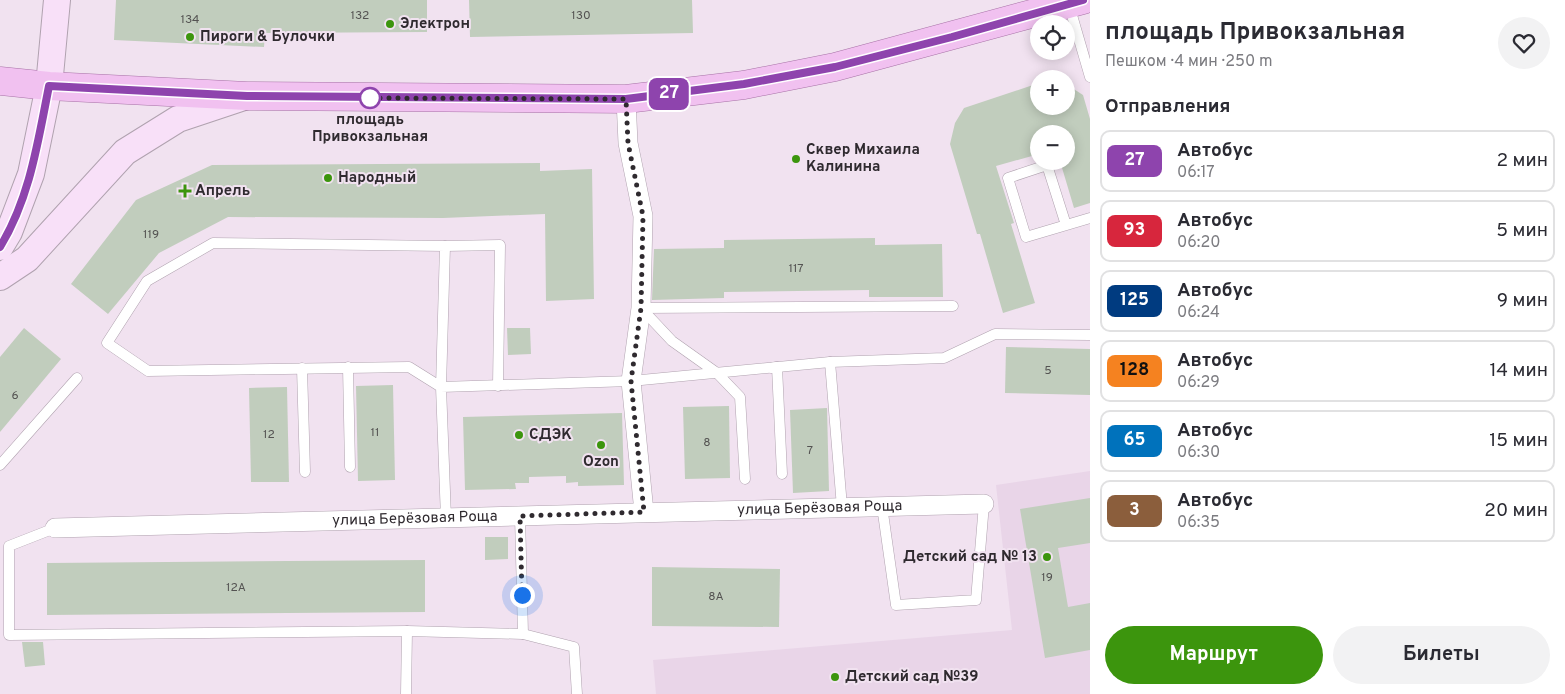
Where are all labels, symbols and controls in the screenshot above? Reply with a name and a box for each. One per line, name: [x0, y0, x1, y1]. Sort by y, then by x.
house number: 132: [351, 8, 369, 24]
house number: 130: [571, 8, 591, 24]
house number: 134: [180, 12, 200, 28]
place label: Электрон: [400, 15, 470, 34]
map controls: [1030, 15, 1075, 170]
button: locate: [1030, 15, 1075, 60]
button: heart: [1498, 17, 1550, 69]
marker: Электрон: [384, 18, 396, 30]
text: площадь Привокзальная: [1105, 18, 1405, 48]
place label: Пироги & Булочки: [200, 28, 335, 47]
marker: Пироги & Булочки: [184, 31, 196, 43]
text: Пешком · 4 мин · 250 m: [1105, 52, 1273, 72]
button: +: [1030, 70, 1075, 115]
line badge: 27: [646, 78, 692, 110]
text: 27: [659, 82, 679, 105]
marker: площадь Привокзальная: [359, 87, 381, 109]
text: Отправления: [1105, 95, 1231, 119]
place label: площадь Привокзальная: [312, 111, 428, 147]
button: −: [1030, 125, 1075, 170]
text: Автобус: [1177, 139, 1253, 163]
place label: Сквер Михаила Калинина: [806, 141, 920, 177]
text: 27: [1124, 149, 1145, 172]
text: 2 мин: [1496, 149, 1548, 173]
marker: Сквер Михаила Калинина: [790, 153, 802, 165]
text: 06:17: [1177, 163, 1215, 183]
place label: Народный: [338, 169, 416, 188]
marker: Народный: [322, 172, 334, 184]
place label: Апрель: [195, 182, 250, 201]
marker: Апрель: [179, 185, 191, 197]
text: Автобус: [1177, 209, 1253, 233]
text: 93: [1124, 219, 1145, 242]
text: 5 мин: [1496, 219, 1548, 243]
house number: 119: [143, 227, 159, 243]
text: 06:20: [1177, 233, 1221, 253]
house number: 117: [788, 261, 804, 277]
text: Автобус: [1177, 279, 1253, 303]
text: 125: [1120, 289, 1149, 312]
text: 9 мин: [1497, 289, 1548, 313]
text: 06:24: [1177, 303, 1220, 323]
text: Автобус: [1177, 349, 1253, 373]
text: 128: [1120, 359, 1149, 382]
text: 14 мин: [1490, 359, 1548, 383]
house number: 5: [1044, 363, 1052, 379]
text: 06:29: [1177, 373, 1220, 393]
house number: 6: [11, 388, 19, 404]
text: Автобус: [1177, 419, 1253, 443]
house number: 11: [371, 425, 379, 441]
place label: СДЭК: [529, 426, 572, 445]
house number: 12: [263, 427, 275, 443]
marker: СДЭК: [513, 429, 525, 441]
text: 65: [1123, 429, 1146, 452]
text: 15 мин: [1489, 429, 1548, 453]
house number: 8: [703, 435, 711, 451]
marker: Ozon: [595, 439, 607, 451]
house number: 7: [807, 443, 813, 459]
text: 06:30: [1177, 443, 1220, 463]
place label: Ozon: [583, 453, 619, 472]
text: Автобус: [1177, 489, 1253, 513]
street label: улица Берёзовая Роща: [737, 497, 903, 520]
text: 3: [1129, 499, 1140, 522]
text: 20 мин: [1484, 499, 1548, 523]
street label: улица Берёзовая Роща: [332, 507, 498, 530]
text: 06:35: [1177, 513, 1220, 533]
place label: Детский сад № 13: [903, 548, 1037, 567]
marker: Детский сад № 13: [1041, 551, 1053, 563]
house number: 19: [1041, 570, 1053, 586]
house number: 12А: [226, 580, 246, 596]
your location: [510, 583, 535, 608]
house number: 8А: [708, 589, 724, 605]
button: Маршрут: [1105, 626, 1323, 684]
button: Билеты: [1333, 626, 1550, 684]
place label: Детский сад №39: [845, 668, 978, 687]
marker: Детский сад №39: [829, 671, 841, 683]

